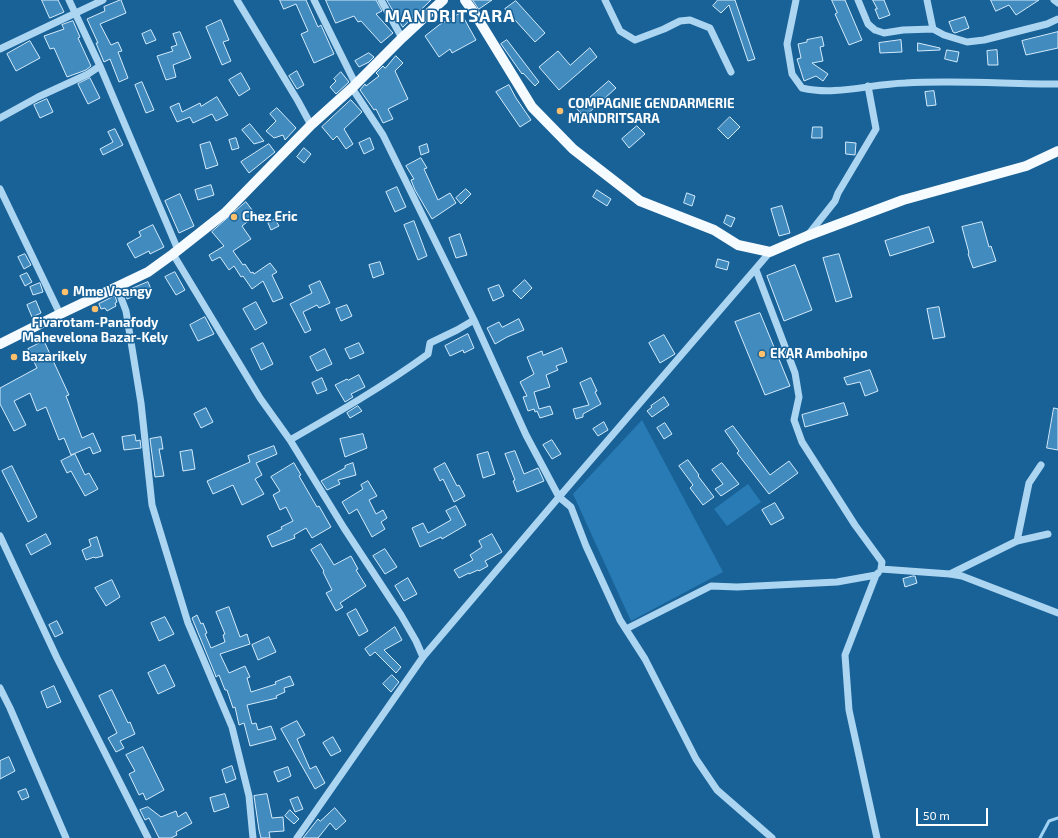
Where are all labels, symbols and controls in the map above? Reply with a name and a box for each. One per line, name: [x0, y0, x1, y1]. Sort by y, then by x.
district label: MANDRITSARA: [385, 6, 515, 26]
place label: COMPAGNIE GENDARMERIE MANDRITSARA: [568, 96, 734, 127]
marker: COMPAGNIE GENDARMERIE MANDRITSARA: [555, 106, 565, 116]
place label: Chez Eric: [242, 209, 298, 225]
marker: Chez Eric: [229, 212, 239, 222]
place label: Mme Voangy: [73, 284, 152, 300]
marker: Mme Voangy: [60, 287, 70, 297]
marker: Fivarotam-Panafody Mahevelona Bazar-Kely: [90, 304, 100, 314]
place label: Fivarotam-Panafody Mahevelona Bazar-Kely: [22, 315, 168, 346]
place label: EKAR Ambohipo: [770, 346, 868, 362]
place label: Bazarikely: [22, 349, 87, 365]
marker: EKAR Ambohipo: [757, 349, 767, 359]
marker: Bazarikely: [9, 352, 19, 362]
scale bar: [918, 800, 990, 826]
text: 50 m: [923, 808, 950, 822]

